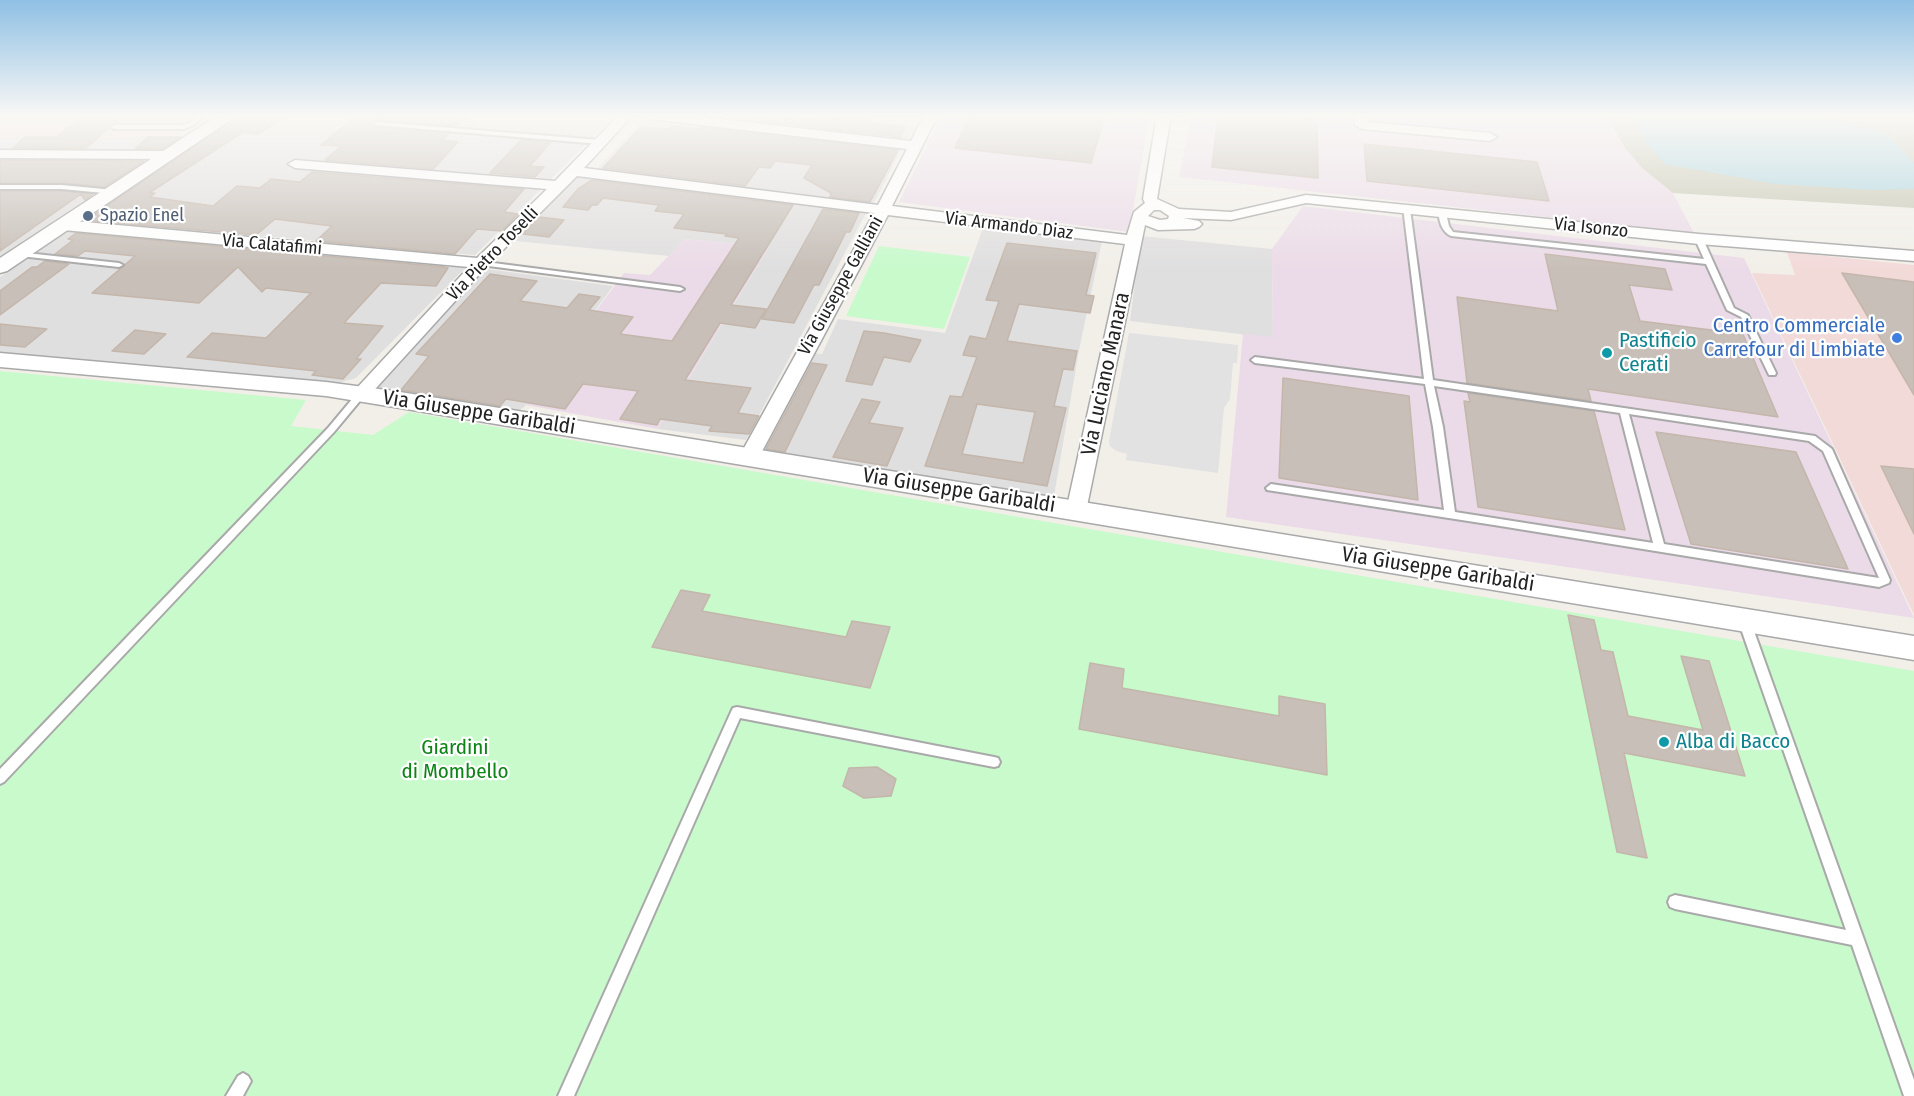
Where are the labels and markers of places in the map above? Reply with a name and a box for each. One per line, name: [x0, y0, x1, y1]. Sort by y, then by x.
place label: Spazio Enel: [100, 205, 184, 227]
marker: Spazio Enel: [81, 209, 95, 223]
place label: Centro Commerciale Carrefour di Limbiate: [1703, 313, 1885, 363]
place label: Pastificio Cerati: [1619, 328, 1696, 378]
marker: Centro Commerciale Carrefour di Limbiate: [1890, 331, 1904, 345]
marker: Pastificio Cerati: [1600, 346, 1614, 360]
place label: Alba di Bacco: [1676, 729, 1790, 755]
marker: Alba di Bacco: [1657, 735, 1671, 749]

